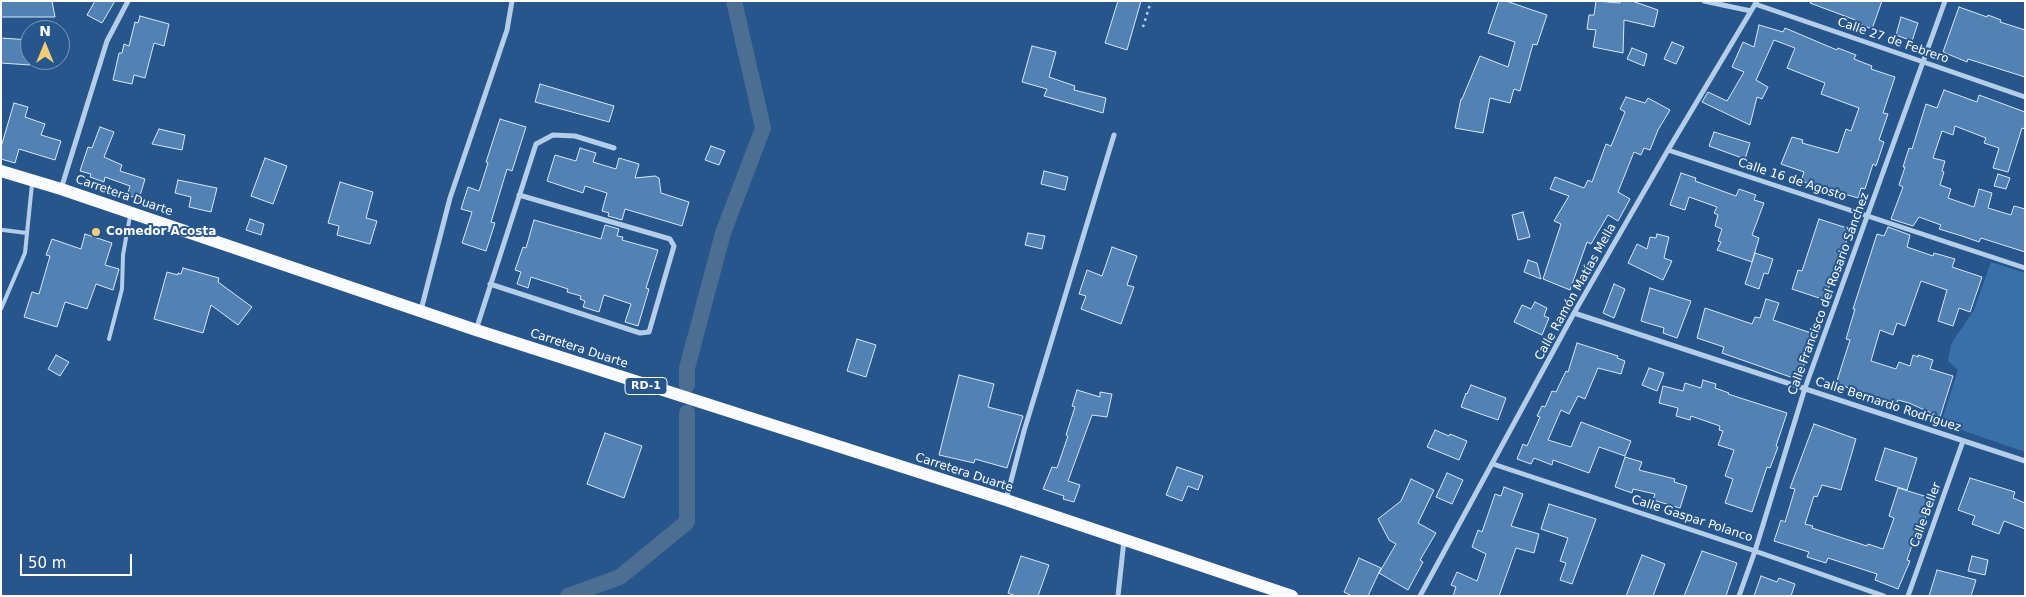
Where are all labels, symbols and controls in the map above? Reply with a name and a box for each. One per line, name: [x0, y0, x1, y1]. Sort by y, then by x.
street label: Calle 27 de Febrero: [1835, 15, 1951, 67]
north arrow: [20, 20, 70, 70]
text: N: [39, 23, 51, 39]
street label: Calle 16 de Agosto: [1736, 156, 1848, 204]
street label: Carretera Duarte: [73, 173, 175, 219]
street label: Calle Francisco del Rosario Sánchez: [1786, 191, 1872, 397]
street label: Calle Ramón Matías Mella: [1532, 221, 1620, 363]
place label: Comedor Acosta: [106, 225, 216, 239]
marker: Comedor Acosta: [90, 226, 102, 238]
street label: Carretera Duarte: [528, 326, 630, 372]
street label: Calle Bernardo Rodríguez: [1813, 375, 1963, 435]
road number: RD-1: [625, 378, 667, 394]
street label: Carretera Duarte: [913, 450, 1015, 496]
street label: Calle Beller: [1908, 480, 1944, 550]
street label: Calle Gaspar Polanco: [1630, 493, 1754, 545]
scale bar: [22, 544, 135, 576]
text: 50 m: [28, 554, 66, 572]

